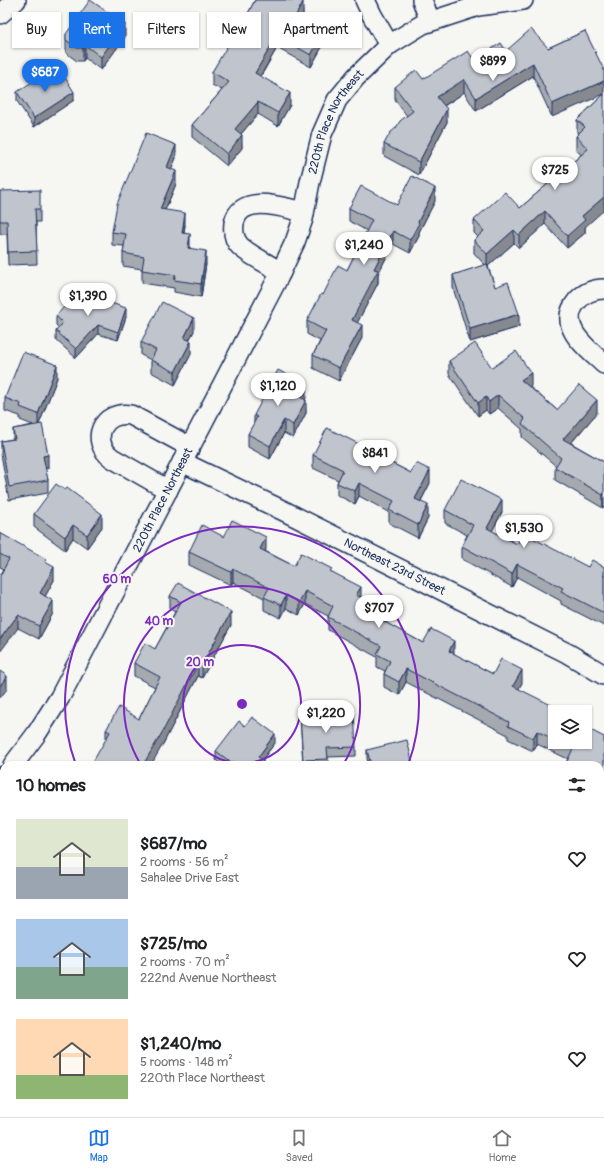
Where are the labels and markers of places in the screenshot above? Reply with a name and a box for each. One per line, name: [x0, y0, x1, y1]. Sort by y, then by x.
pin: $899: [469, 48, 517, 82]
pin: $687: [21, 59, 69, 93]
pin: $725: [531, 157, 579, 191]
pin: $1,240: [331, 232, 397, 266]
pin: $1,390: [55, 283, 121, 317]
pin: $1,120: [245, 373, 311, 407]
pin: $841: [351, 440, 399, 474]
pin: $1,530: [491, 515, 557, 549]
pin: $707: [355, 595, 403, 629]
centre of rings: [235, 697, 249, 711]
pin: $1,220: [293, 700, 359, 734]

